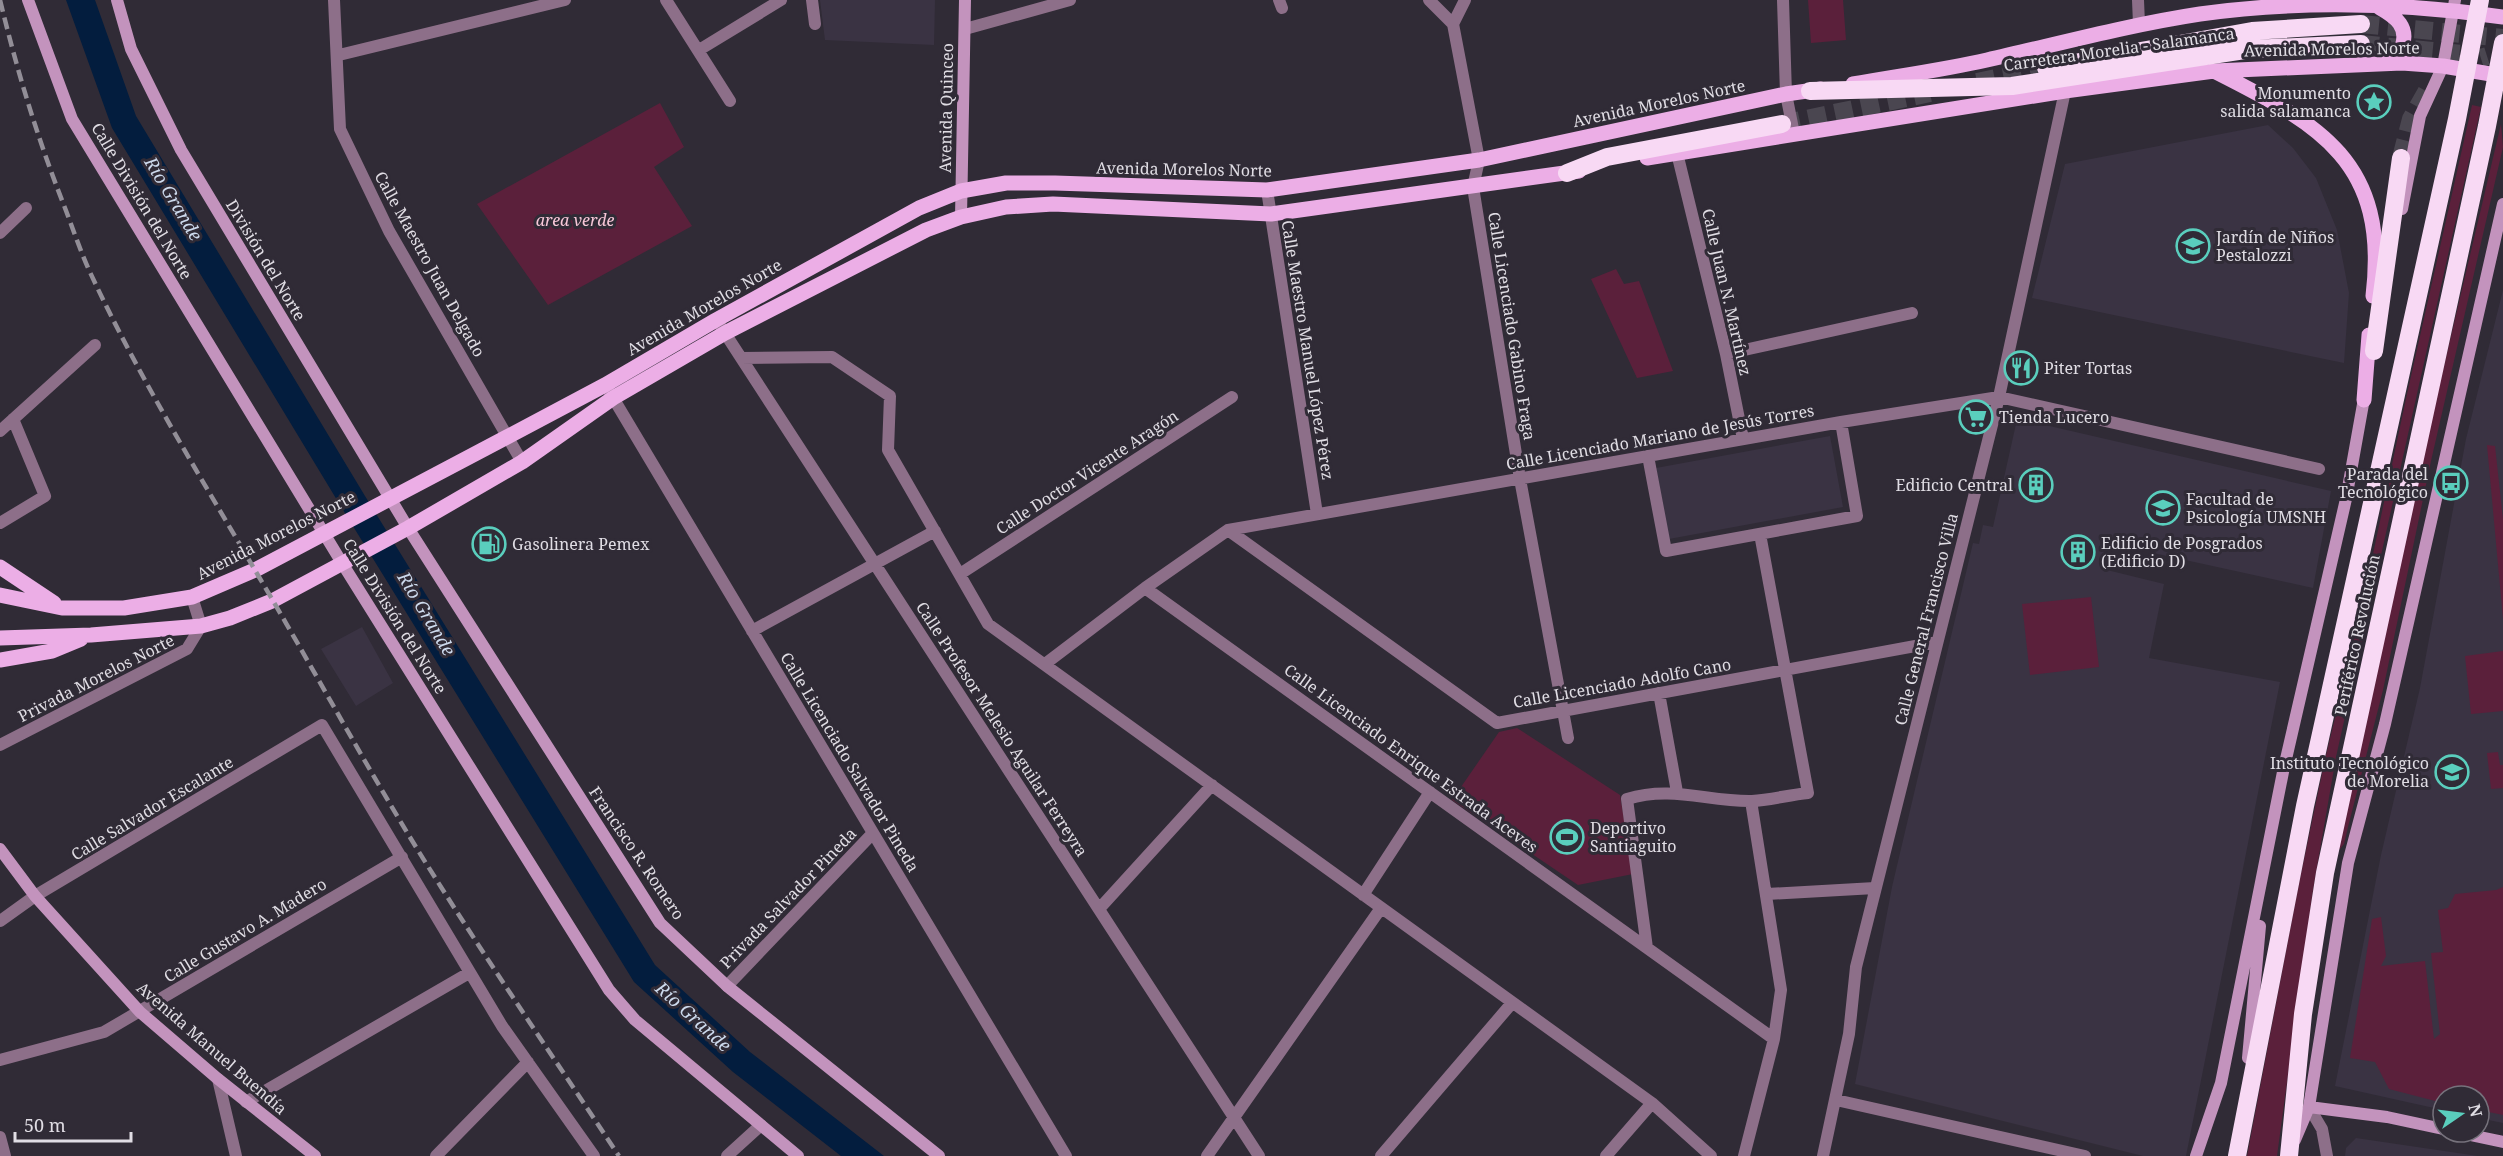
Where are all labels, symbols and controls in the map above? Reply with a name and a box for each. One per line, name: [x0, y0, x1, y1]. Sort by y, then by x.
street label: Carretera Morelia - Salamanca: [2002, 22, 2236, 76]
street label: Avenida Morelos Norte: [2244, 36, 2420, 62]
street label: Avenida Quinceo: [934, 43, 958, 173]
street label: Avenida Morelos Norte: [1571, 74, 1747, 132]
place label: Monumento salida salamanca: [2220, 82, 2351, 122]
place icon: Monumento salida salamanca: [2356, 84, 2392, 120]
street label: Calle División del Norte: [86, 118, 198, 284]
water label: Río Grande: [139, 151, 208, 245]
street label: Avenida Morelos Norte: [1096, 156, 1272, 182]
street label: Calle Maestro Juan Delgado: [370, 167, 490, 361]
street label: División del Norte: [221, 195, 311, 325]
street label: Calle Juan N. Martínez: [1697, 206, 1757, 378]
park label: area verde: [536, 209, 614, 231]
street label: Calle Licenciado Gabino Fraga: [1483, 210, 1541, 442]
street label: Calle Maestro Manuel López Pérez: [1277, 219, 1339, 481]
place label: Jardín de Niños Pestalozzi: [2215, 226, 2334, 266]
school or university icon: Jardín de Niños Pestalozzi: [2175, 228, 2211, 264]
street label: Avenida Morelos Norte: [622, 254, 786, 360]
restaurant icon: Piter Tortas: [2003, 350, 2039, 386]
place label: Piter Tortas: [2044, 357, 2132, 379]
street label: Calle Licenciado Mariano de Jesús Torres: [1504, 399, 1816, 475]
supermarket icon: Tienda Lucero: [1958, 399, 1994, 435]
street label: Calle Doctor Vicente Aragón: [991, 405, 1183, 539]
place label: Tienda Lucero: [1999, 406, 2109, 428]
place label: Parada del Tecnológico: [2338, 463, 2428, 503]
bus stop icon: Parada del Tecnológico: [2433, 465, 2469, 501]
building icon: Edificio Central: [2018, 467, 2054, 503]
place label: Edificio Central: [1896, 474, 2013, 496]
street label: Avenida Morelos Norte: [193, 485, 359, 585]
place label: Facultad de Psicología UMSNH: [2186, 488, 2327, 528]
school or university icon: Facultad de Psicología UMSNH: [2145, 490, 2181, 526]
street label: Calle General Francisco Villa: [1889, 511, 1963, 727]
fuel station icon: Gasolinera Pemex: [471, 526, 507, 562]
place label: Edificio de Posgrados (Edificio D): [2101, 532, 2263, 572]
place label: Gasolinera Pemex: [512, 533, 650, 555]
street label: Calle División del Norte: [338, 534, 452, 698]
building icon: Edificio de Posgrados (Edificio D): [2060, 534, 2096, 570]
street label: Periférico Revolución: [2329, 552, 2385, 718]
water label: Río Grande: [392, 566, 461, 660]
street label: Calle Profesor Melesio Aguilar Ferreyra: [911, 597, 1093, 861]
street label: Privada Morelos Norte: [14, 629, 178, 727]
street label: Calle Licenciado Salvador Pineda: [775, 648, 925, 876]
street label: Calle Licenciado Adolfo Cano: [1511, 653, 1733, 713]
street label: Calle Licenciado Enrique Estrada Aceves: [1280, 658, 1542, 858]
street label: Calle Salvador Escalante: [67, 751, 237, 865]
place label: Instituto Tecnológico de Morelia: [2270, 752, 2429, 792]
school or university icon: Instituto Tecnológico de Morelia: [2434, 754, 2470, 790]
street label: Francisco R. Romero: [584, 782, 690, 924]
place label: Deportivo Santiaguito: [1590, 817, 1677, 857]
sports icon: Deportivo Santiaguito: [1549, 819, 1585, 855]
street label: Privada Salvador Pineda: [715, 823, 861, 973]
street label: Calle Gustavo A. Madero: [160, 873, 330, 987]
water label: Río Grande: [650, 975, 737, 1057]
street label: Avenida Manuel Buendía: [132, 977, 292, 1119]
north arrow: [2431, 1084, 2491, 1144]
text: N: [2463, 1102, 2488, 1120]
scale bar: [15, 1105, 130, 1143]
text: 50 m: [24, 1113, 66, 1137]

